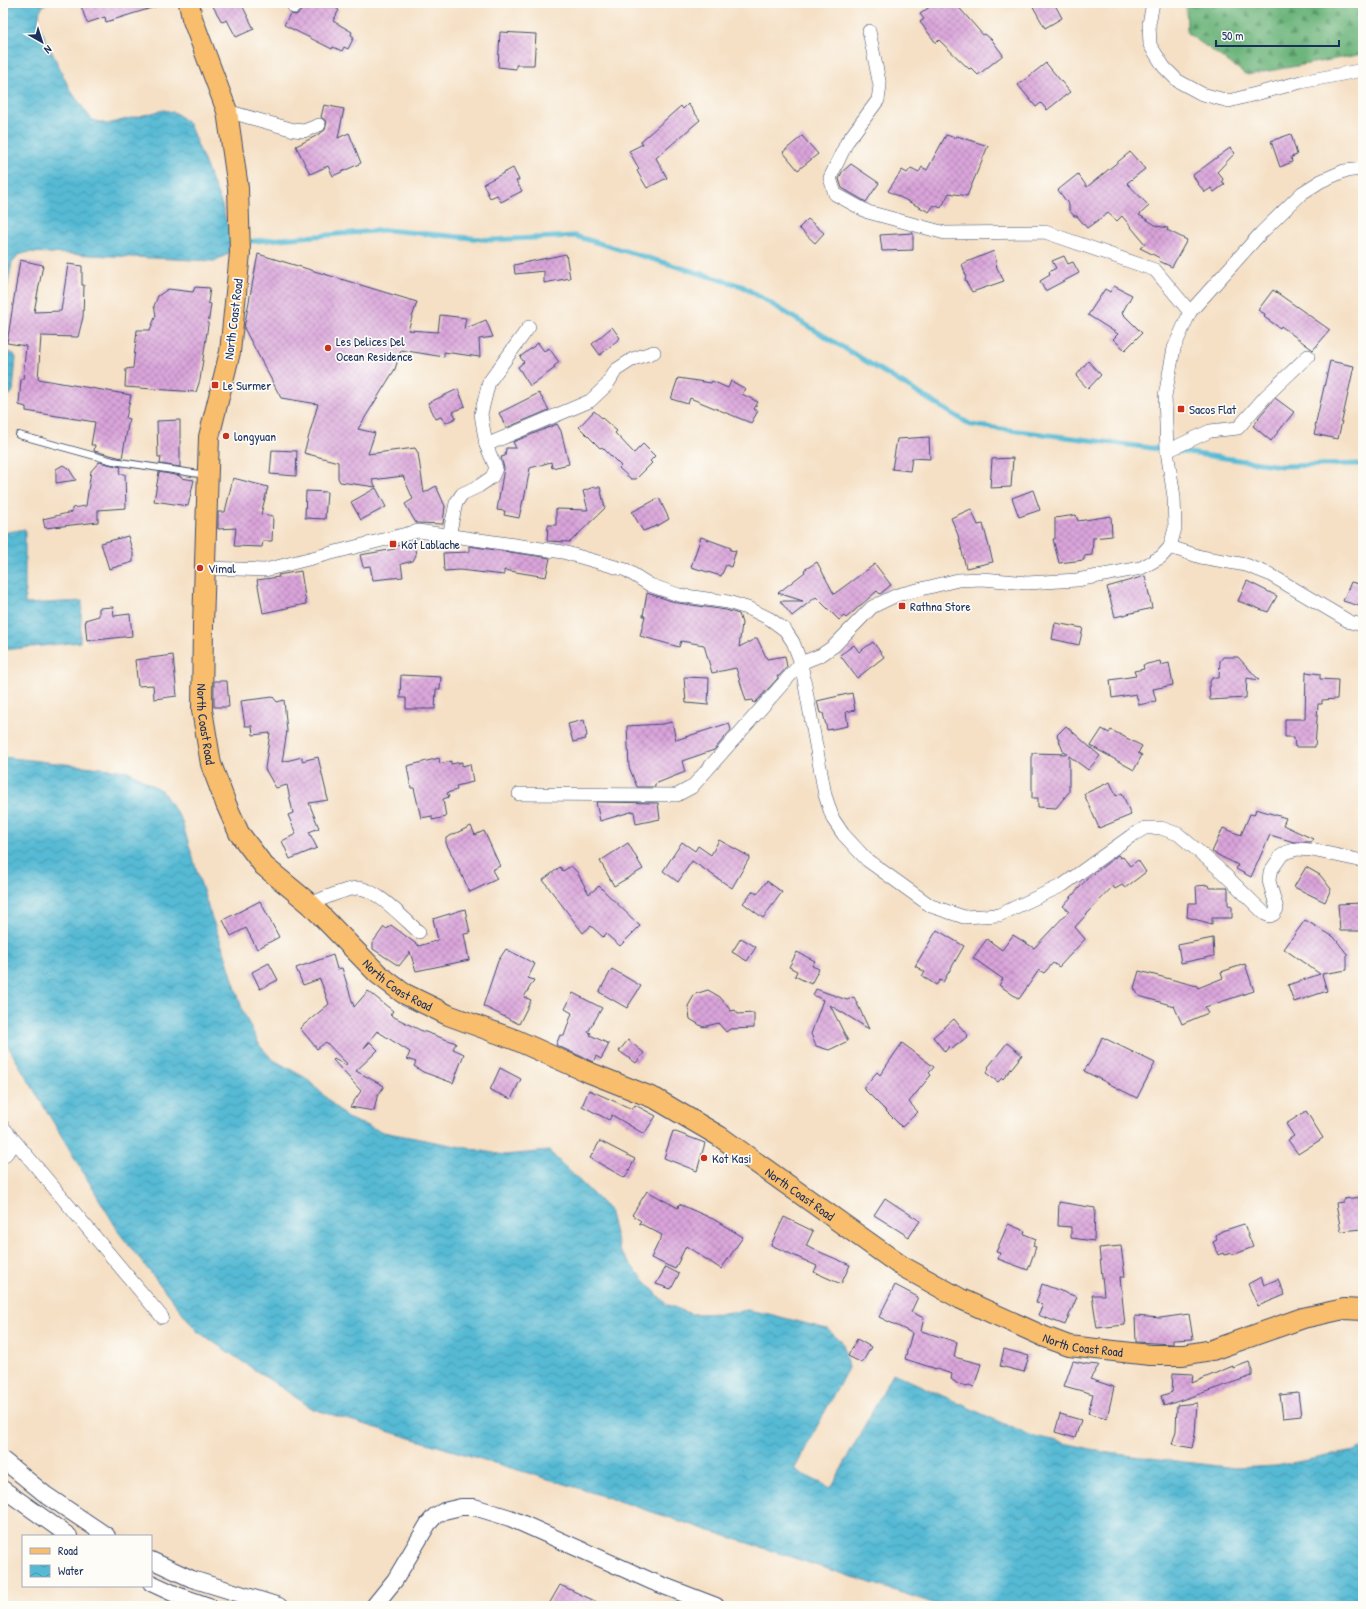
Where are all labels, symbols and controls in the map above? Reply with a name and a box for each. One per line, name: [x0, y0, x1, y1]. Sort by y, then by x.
north arrow: [22, 22, 62, 62]
scale bar: [1216, 22, 1339, 48]
text: 50 m: [1222, 27, 1243, 44]
text: N: [42, 42, 55, 57]
street label: North Coast Road: [219, 278, 247, 360]
place label: Les Delices Del Ocean Residence: [336, 332, 413, 365]
marker: Les Delices Del Ocean Residence: [323, 343, 333, 353]
place label: Le Surmer: [223, 376, 271, 394]
marker: Le Surmer: [210, 380, 220, 390]
place label: Sacos Flat: [1189, 400, 1237, 418]
marker: Sacos Flat: [1176, 404, 1186, 414]
place label: longyuan: [234, 427, 276, 445]
marker: longyuan: [221, 431, 231, 441]
place label: Kot Lablache: [401, 535, 460, 553]
marker: Kot Lablache: [388, 539, 398, 549]
place label: Vimal: [208, 559, 236, 577]
marker: Vimal: [195, 563, 205, 573]
place label: Rathna Store: [910, 597, 971, 615]
marker: Rathna Store: [897, 601, 907, 611]
street label: North Coast Road: [193, 684, 220, 766]
street label: North Coast Road: [359, 955, 436, 1015]
place label: Kot Kasi: [712, 1149, 751, 1167]
marker: Kot Kasi: [699, 1153, 709, 1163]
street label: North Coast Road: [762, 1163, 838, 1225]
street label: North Coast Road: [1040, 1328, 1124, 1361]
legend: [22, 1535, 152, 1587]
text: Road: [58, 1542, 78, 1559]
text: Water: [58, 1562, 84, 1579]

